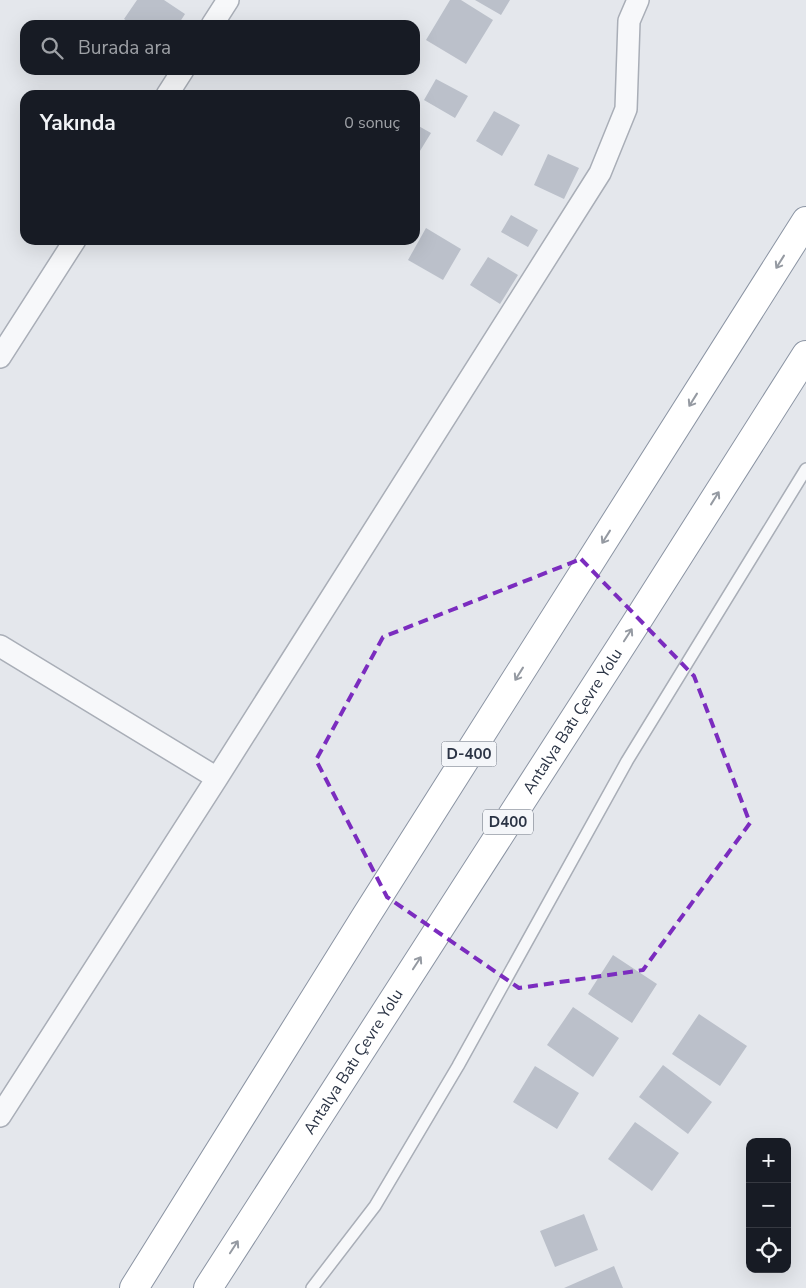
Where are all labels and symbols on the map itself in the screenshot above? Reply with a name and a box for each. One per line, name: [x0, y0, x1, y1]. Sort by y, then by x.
one-way arrow: [775, 255, 785, 269]
one-way arrow: [688, 392, 698, 406]
one-way arrow: [710, 491, 720, 505]
one-way arrow: [601, 530, 612, 544]
one-way arrow: [623, 628, 633, 642]
street label: Antalya Batı Çevre Yolu: [518, 644, 628, 798]
one-way arrow: [514, 667, 524, 681]
road number: D-400: [442, 742, 496, 766]
road number: D400: [483, 810, 533, 834]
one-way arrow: [411, 956, 422, 970]
street label: Antalya Batı Çevre Yolu: [299, 985, 409, 1139]
one-way arrow: [229, 1240, 239, 1254]

